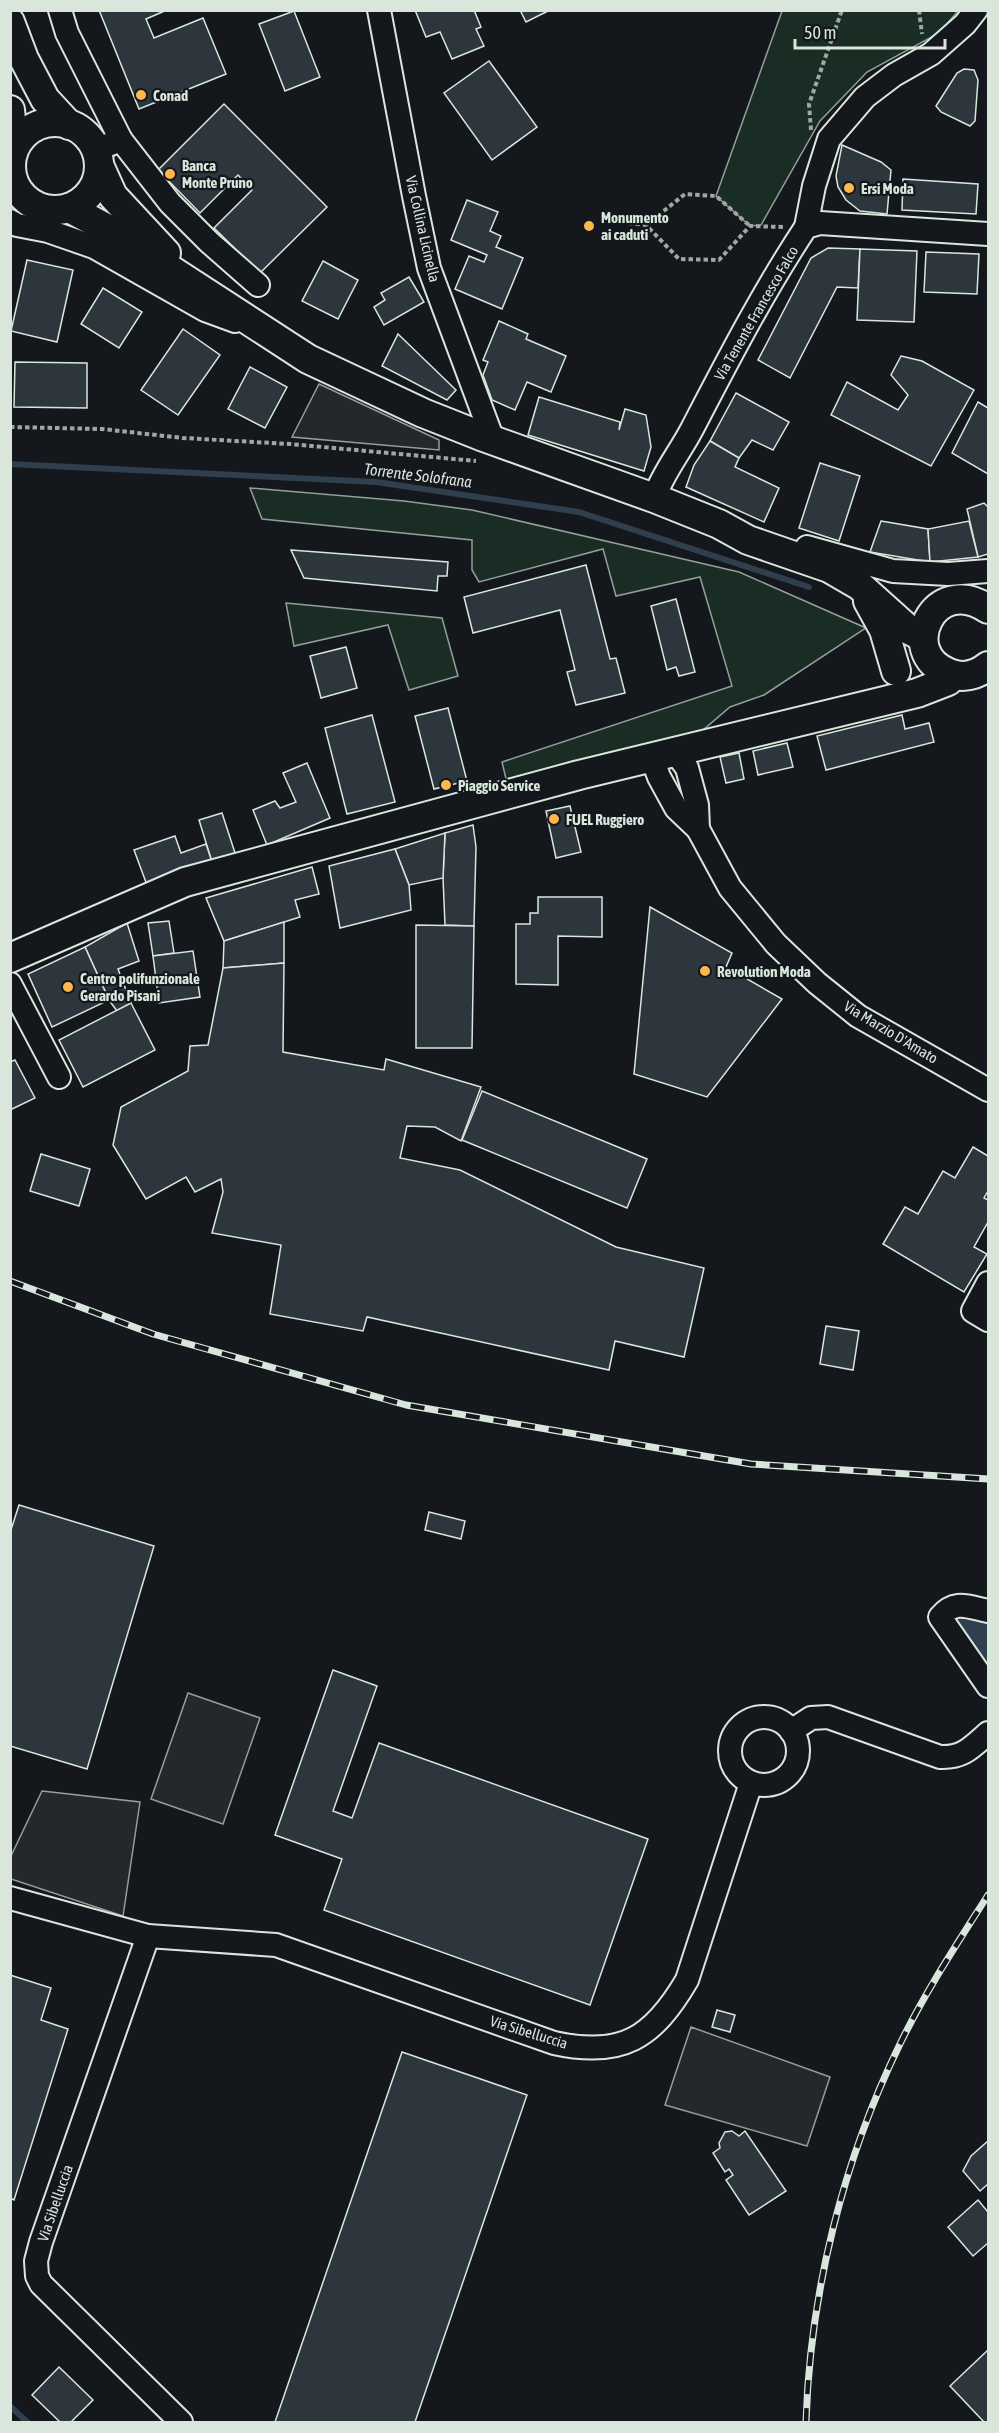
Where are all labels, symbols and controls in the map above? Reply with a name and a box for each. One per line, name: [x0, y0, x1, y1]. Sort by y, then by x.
scale bar: [795, 12, 945, 50]
text: 50 m: [804, 22, 836, 43]
place label: Conad: [153, 87, 188, 104]
marker: Conad: [134, 88, 148, 102]
place label: Banca Monte Pruno: [182, 157, 253, 191]
marker: Banca Monte Pruno: [163, 167, 177, 181]
street label: Via Collina Licinella: [403, 174, 444, 284]
place label: Ersi Moda: [861, 180, 914, 197]
marker: Ersi Moda: [842, 181, 856, 195]
place label: Monumento ai caduti: [601, 209, 669, 243]
marker: Monumento ai caduti: [582, 219, 596, 233]
street label: Via Tenente Francesco Falco: [711, 243, 801, 383]
water label: Torrente Solofrana: [363, 459, 474, 491]
place label: Piaggio Service: [458, 777, 540, 794]
marker: Piaggio Service: [439, 778, 453, 792]
place label: FUEL Ruggiero: [566, 811, 644, 828]
marker: FUEL Ruggiero: [547, 812, 561, 826]
place label: Revolution Moda: [717, 963, 811, 980]
marker: Revolution Moda: [698, 964, 712, 978]
place label: Centro polifunzionale Gerardo Pisani: [80, 970, 200, 1004]
marker: Centro polifunzionale Gerardo Pisani: [61, 980, 75, 994]
street label: Via Marzio D'Amato: [841, 997, 941, 1067]
street label: Via Sibelluccia: [488, 2012, 570, 2052]
street label: Via Sibelluccia: [34, 2162, 76, 2244]

